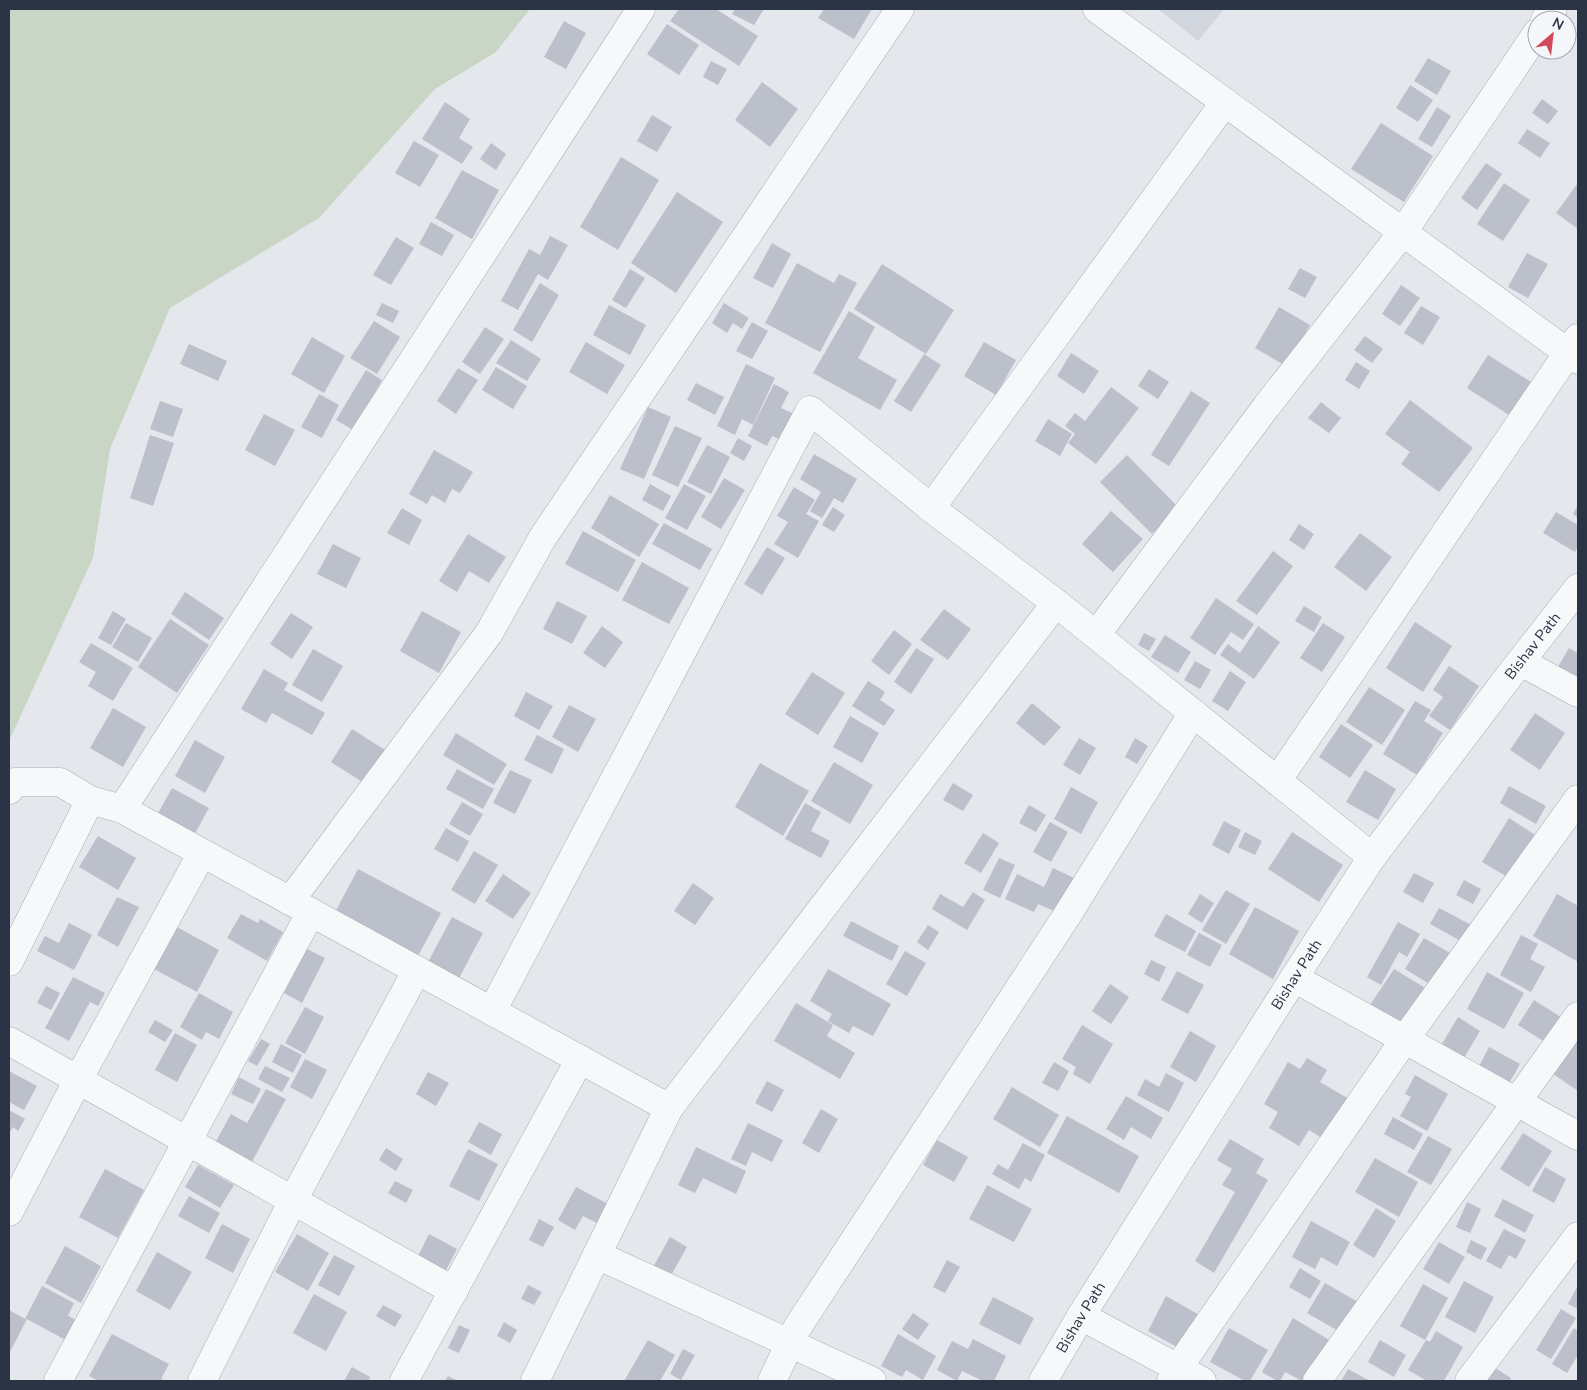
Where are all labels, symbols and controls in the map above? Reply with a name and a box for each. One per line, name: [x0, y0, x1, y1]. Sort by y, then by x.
north arrow: [1527, 10, 1577, 60]
text: N: [1549, 13, 1567, 35]
street label: Bishav Path: [1500, 608, 1565, 683]
street label: Bishav Path: [1267, 936, 1326, 1014]
street label: Bishav Path: [1052, 1278, 1110, 1357]

